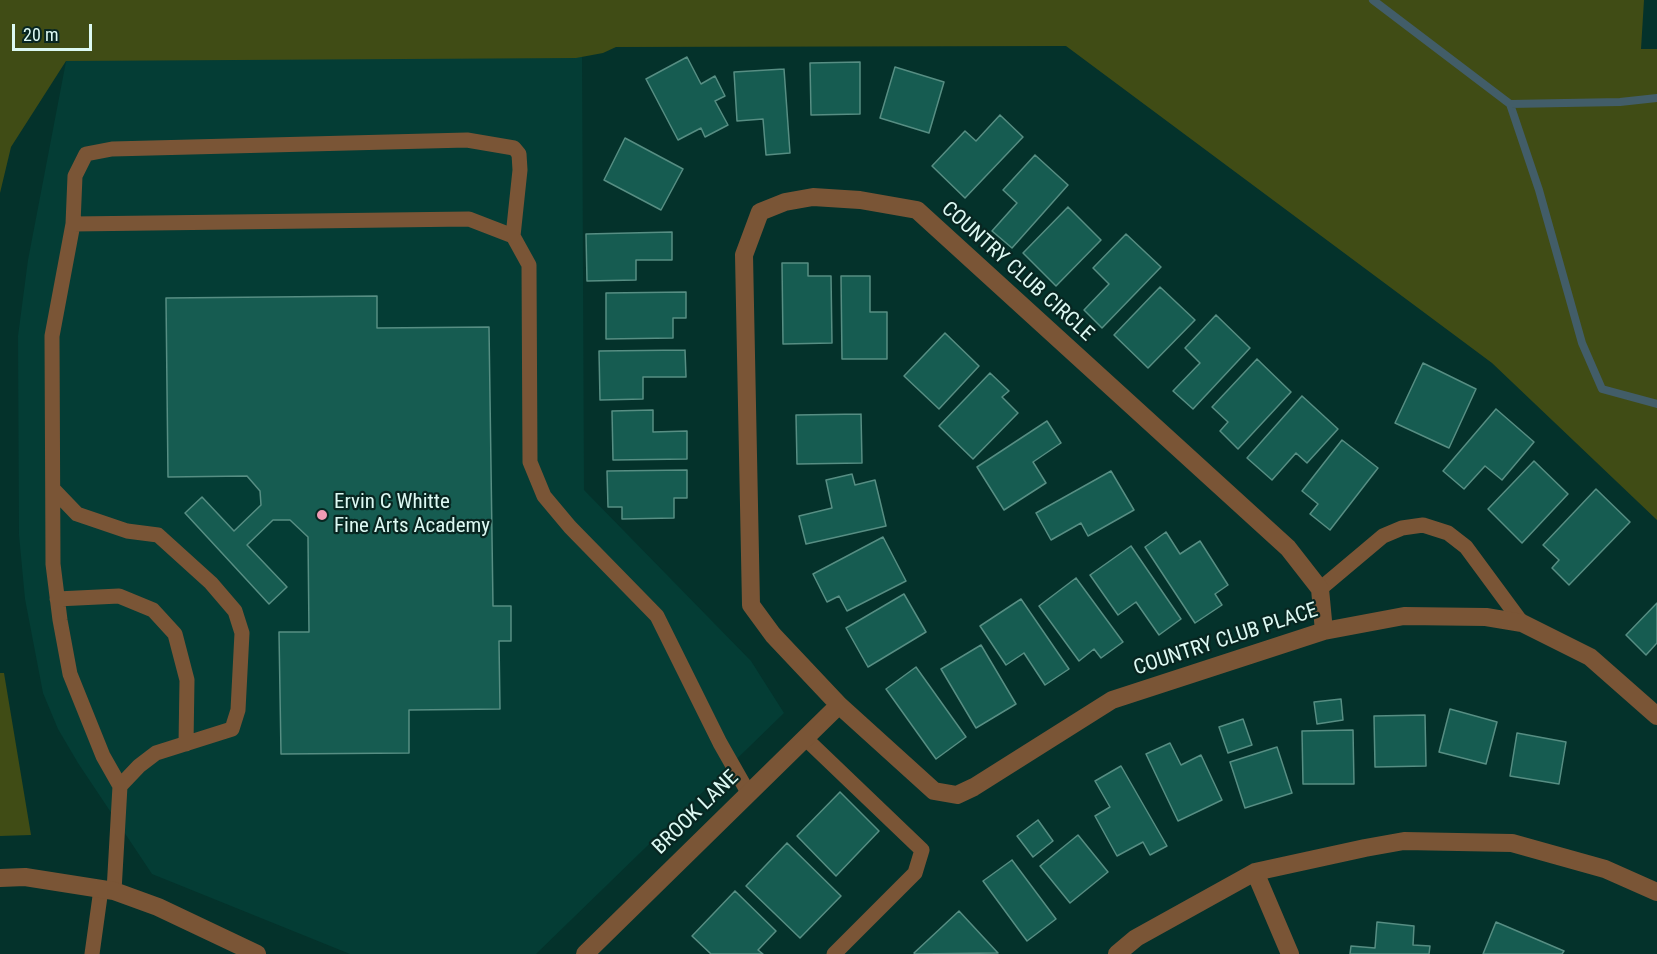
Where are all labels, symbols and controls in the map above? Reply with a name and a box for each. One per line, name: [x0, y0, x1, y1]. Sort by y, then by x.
scale bar: [15, 12, 94, 50]
text: 20 m: [23, 24, 58, 45]
street label: COUNTRY CLUB CIRCLE: [936, 197, 1098, 347]
place label: Ervin C Whitte Fine Arts Academy: [334, 490, 490, 540]
marker: Ervin C Whitte Fine Arts Academy: [315, 508, 329, 522]
street label: COUNTRY CLUB PLACE: [1131, 598, 1321, 682]
street label: BROOK LANE: [648, 766, 744, 860]

